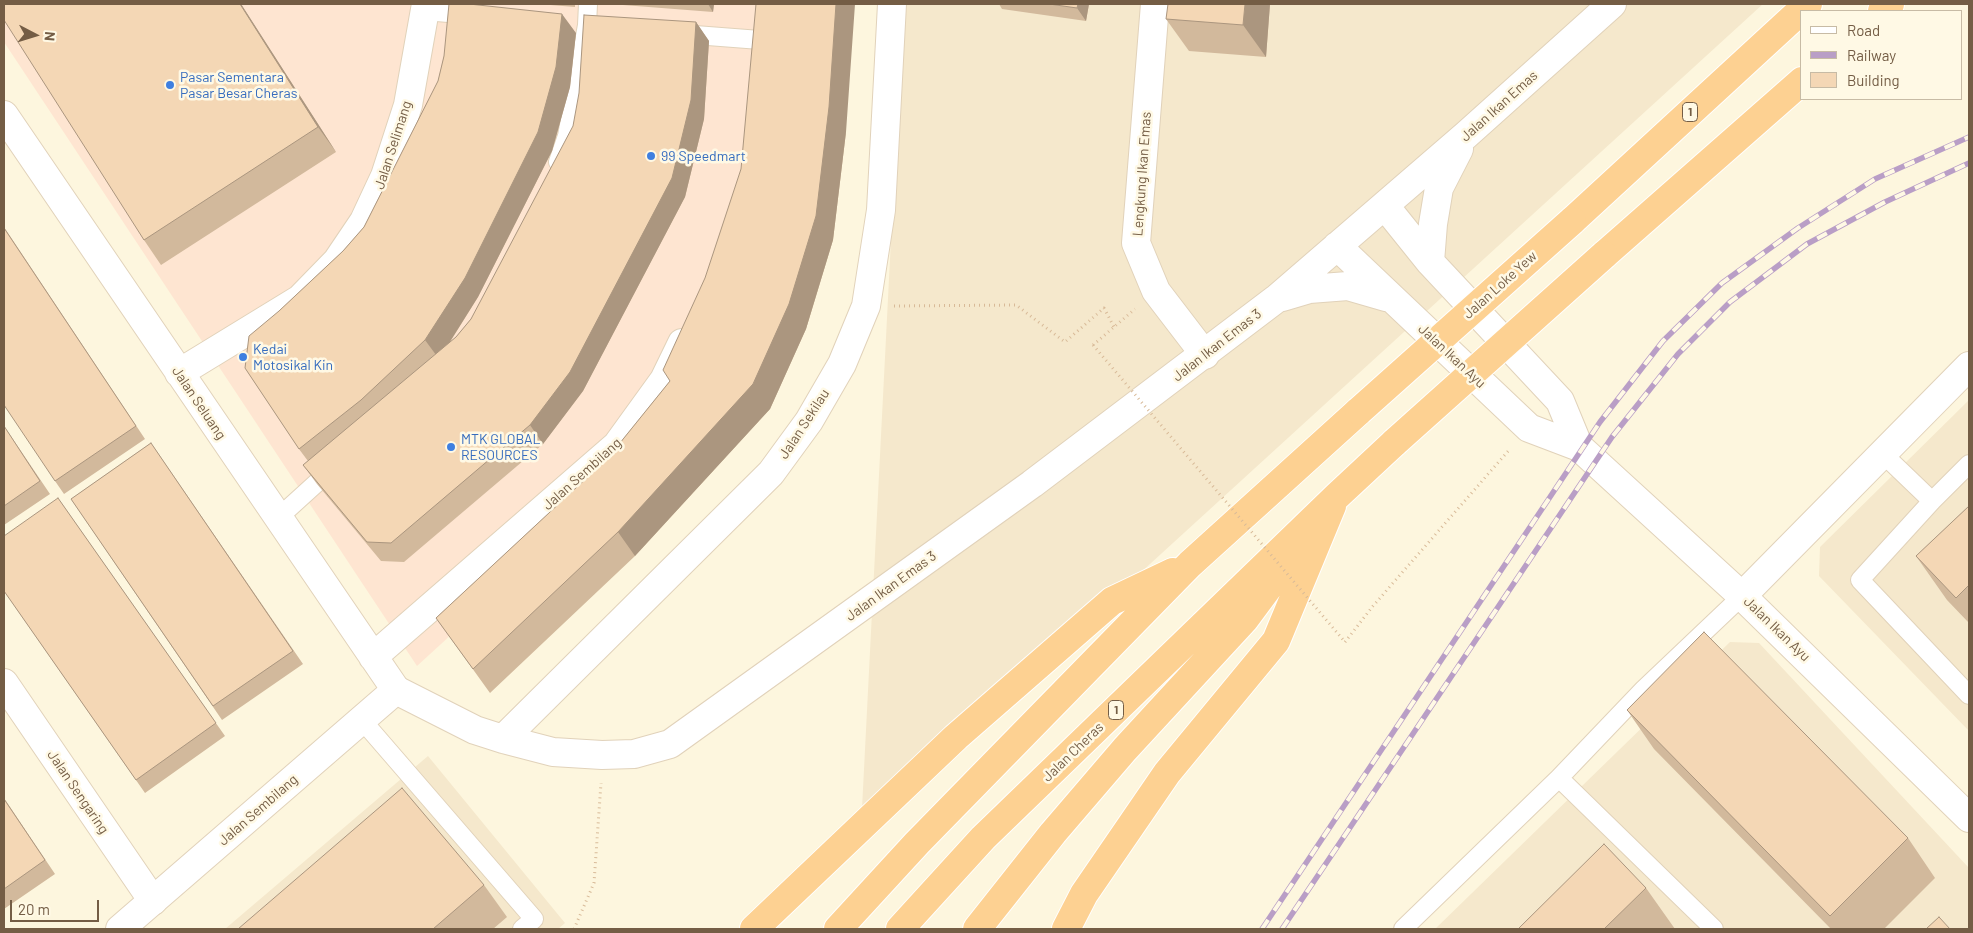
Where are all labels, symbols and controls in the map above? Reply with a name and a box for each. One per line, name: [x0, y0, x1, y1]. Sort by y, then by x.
north arrow: [10, 10, 60, 60]
legend: [1800, 10, 1963, 100]
text: Road: [1847, 21, 1880, 39]
text: N: [42, 31, 59, 42]
text: Railway: [1847, 46, 1896, 64]
street label: Jalan Ikan Emas: [1457, 67, 1541, 145]
place label: Pasar Sementara Pasar Besar Cheras: [180, 69, 297, 102]
text: Building: [1847, 71, 1900, 89]
marker: Pasar Sementara Pasar Besar Cheras: [164, 79, 176, 91]
street label: Jalan Selimang: [371, 99, 415, 191]
road number: 1: [1682, 102, 1698, 121]
street label: Lengkung Ikan Emas: [1129, 111, 1155, 237]
place label: 99 Speedmart: [661, 148, 746, 164]
marker: 99 Speedmart: [645, 150, 657, 162]
street label: Jalan Loke Yew: [1460, 248, 1540, 322]
street label: Jalan Ikan Emas 3: [1169, 305, 1265, 385]
street label: Jalan Ikan Ayu: [1415, 321, 1489, 391]
place label: Kedai Motosikal Kin: [253, 341, 333, 374]
marker: Kedai Motosikal Kin: [237, 351, 249, 363]
street label: Jalan Seluang: [168, 363, 230, 443]
street label: Jalan Sekilau: [775, 386, 833, 462]
place label: MTK GLOBAL RESOURCES: [461, 431, 540, 464]
street label: Jalan Sembilang: [539, 434, 625, 514]
marker: MTK GLOBAL RESOURCES: [445, 441, 457, 453]
street label: Jalan Ikan Emas 3: [842, 547, 940, 625]
street label: Jalan Ikan Ayu: [1740, 593, 1814, 665]
road number: 1: [1108, 700, 1124, 720]
street label: Jalan Cheras: [1039, 719, 1107, 785]
street label: Jalan Sengaring: [44, 747, 112, 837]
street label: Jalan Sembilang: [215, 771, 301, 849]
scale bar: [12, 890, 101, 922]
text: 20 m: [18, 900, 50, 918]

